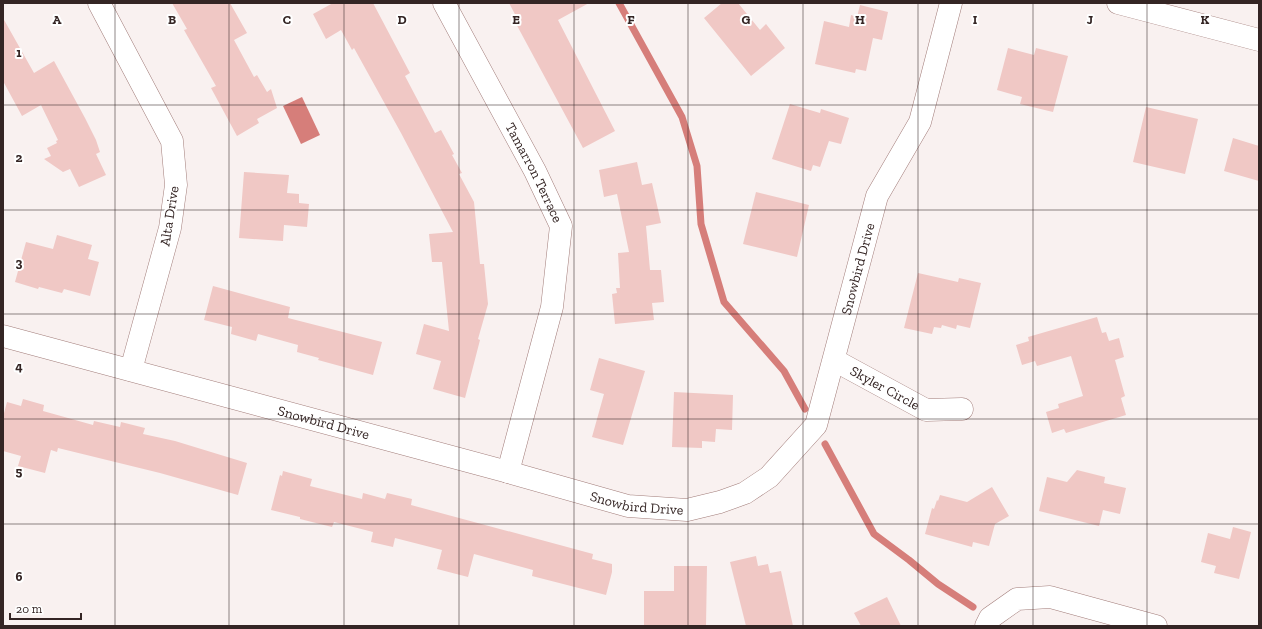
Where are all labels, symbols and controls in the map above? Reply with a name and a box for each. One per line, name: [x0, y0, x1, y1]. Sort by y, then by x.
text: A: [53, 12, 62, 27]
text: B: [168, 12, 176, 27]
text: C: [283, 12, 291, 27]
text: D: [397, 12, 407, 27]
text: E: [512, 12, 520, 27]
text: F: [627, 12, 635, 27]
text: G: [742, 12, 751, 27]
text: H: [855, 12, 865, 27]
text: I: [973, 12, 978, 27]
text: J: [1087, 12, 1093, 27]
text: K: [1201, 12, 1210, 27]
text: 1: [16, 45, 22, 60]
street label: Tamarron Terrace: [501, 120, 566, 226]
text: 2: [16, 150, 23, 165]
street label: Alta Drive: [156, 184, 183, 247]
street label: Snowbird Drive: [838, 221, 879, 317]
text: 3: [16, 255, 23, 270]
text: 4: [15, 359, 23, 374]
street label: Skyler Circle: [847, 362, 923, 414]
street label: Snowbird Drive: [276, 402, 372, 443]
text: 5: [16, 464, 23, 479]
street label: Snowbird Drive: [588, 488, 684, 519]
text: 6: [16, 569, 23, 584]
scale bar: [10, 595, 81, 621]
text: 20 m: [16, 602, 43, 616]

